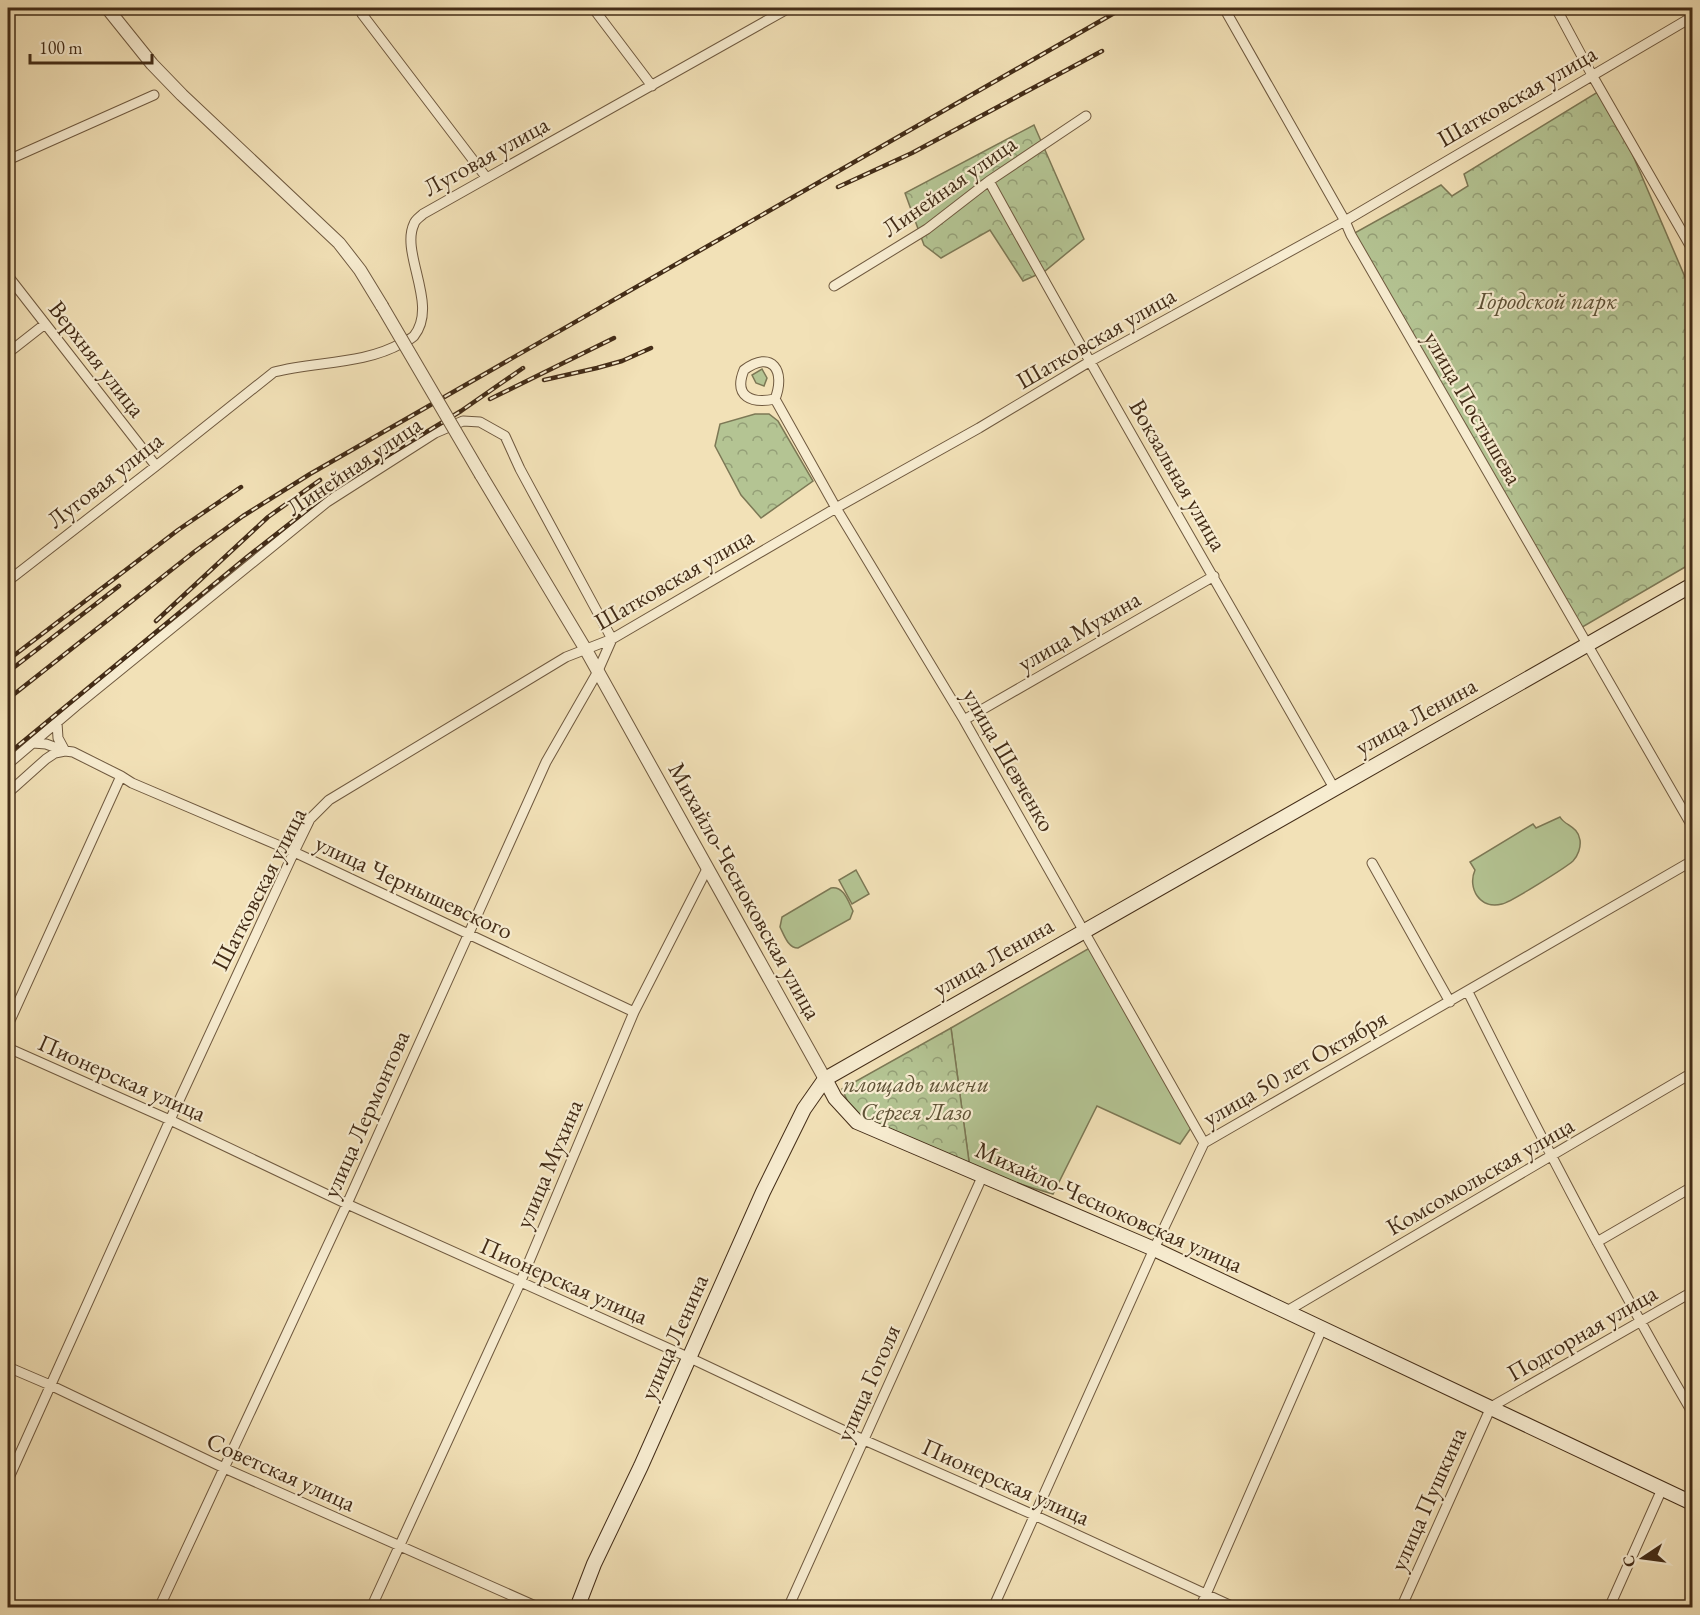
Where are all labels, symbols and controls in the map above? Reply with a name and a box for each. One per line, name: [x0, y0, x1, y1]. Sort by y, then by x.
scale bar: [30, 27, 152, 65]
text: 100 m: [39, 36, 83, 59]
street label: Шатковская улица: [1432, 37, 1602, 154]
street label: Луговая улица: [417, 108, 555, 203]
street label: Линейная улица: [875, 127, 1023, 244]
street label: Шатковская улица: [1011, 279, 1181, 396]
park label: Городской парк: [1476, 285, 1618, 316]
street label: Верхняя улица: [42, 294, 153, 424]
street label: улица Постышева: [1417, 325, 1530, 491]
street label: Вокзальная улица: [1122, 393, 1235, 557]
street label: Линейная улица: [280, 408, 428, 523]
street label: Луговая улица: [40, 424, 169, 535]
street label: Шатковская улица: [589, 520, 759, 637]
street label: улица Мухина: [1012, 583, 1146, 678]
street label: улица Ленина: [1349, 669, 1482, 762]
street label: улица Шевченко: [956, 683, 1063, 837]
street label: Михайло-Чесноковская улица: [662, 757, 829, 1025]
street label: Шатковская улица: [204, 802, 313, 976]
street label: улица Чернышевского: [310, 827, 518, 946]
street label: улица Ленина: [927, 909, 1059, 1004]
street label: улица 50 лет Октября: [1197, 1002, 1393, 1133]
street label: улица Лермонтова: [315, 1025, 417, 1202]
street label: Пионерская улица: [33, 1027, 211, 1129]
park label: площадь имени Сергея Лазо: [843, 1068, 989, 1127]
street label: улица Мухина: [507, 1094, 590, 1233]
street label: Комсомольская улица: [1380, 1109, 1580, 1242]
street label: Михайло-Чесноковская улица: [971, 1134, 1248, 1280]
street label: Пионерская улица: [475, 1230, 653, 1332]
street label: улица Ленина: [632, 1269, 715, 1405]
street label: Подгорная улица: [1501, 1277, 1663, 1388]
street label: улица Гоголя: [828, 1319, 907, 1446]
street label: улица Пушкина: [1382, 1422, 1473, 1575]
street label: Советская улица: [202, 1425, 361, 1518]
street label: Пионерская улица: [917, 1431, 1095, 1533]
north arrow: [1613, 1528, 1673, 1588]
text: С: [1617, 1553, 1640, 1569]

